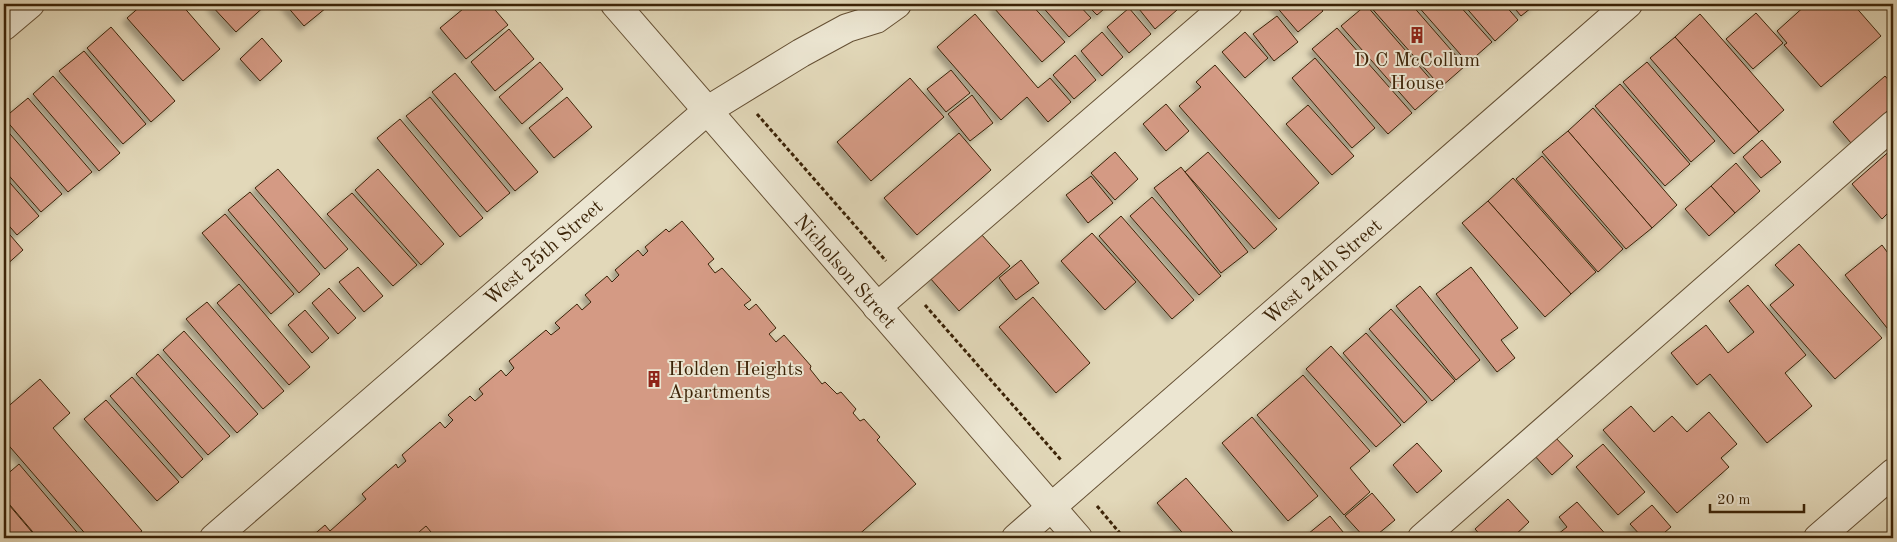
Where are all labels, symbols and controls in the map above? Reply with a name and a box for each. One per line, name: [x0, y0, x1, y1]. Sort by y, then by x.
building icon: D C McCollum House: [1407, 25, 1427, 45]
place label: D C McCollum House: [1354, 51, 1480, 94]
street label: West 25th Street: [481, 197, 607, 310]
street label: Nicholson Street: [790, 212, 899, 333]
street label: West 24th Street: [1260, 216, 1386, 329]
place label: Holden Heights Apartments: [668, 360, 803, 403]
building icon: Holden Heights Apartments: [644, 369, 664, 389]
scale bar: [1710, 482, 1803, 514]
text: 20 m: [1717, 493, 1751, 508]

